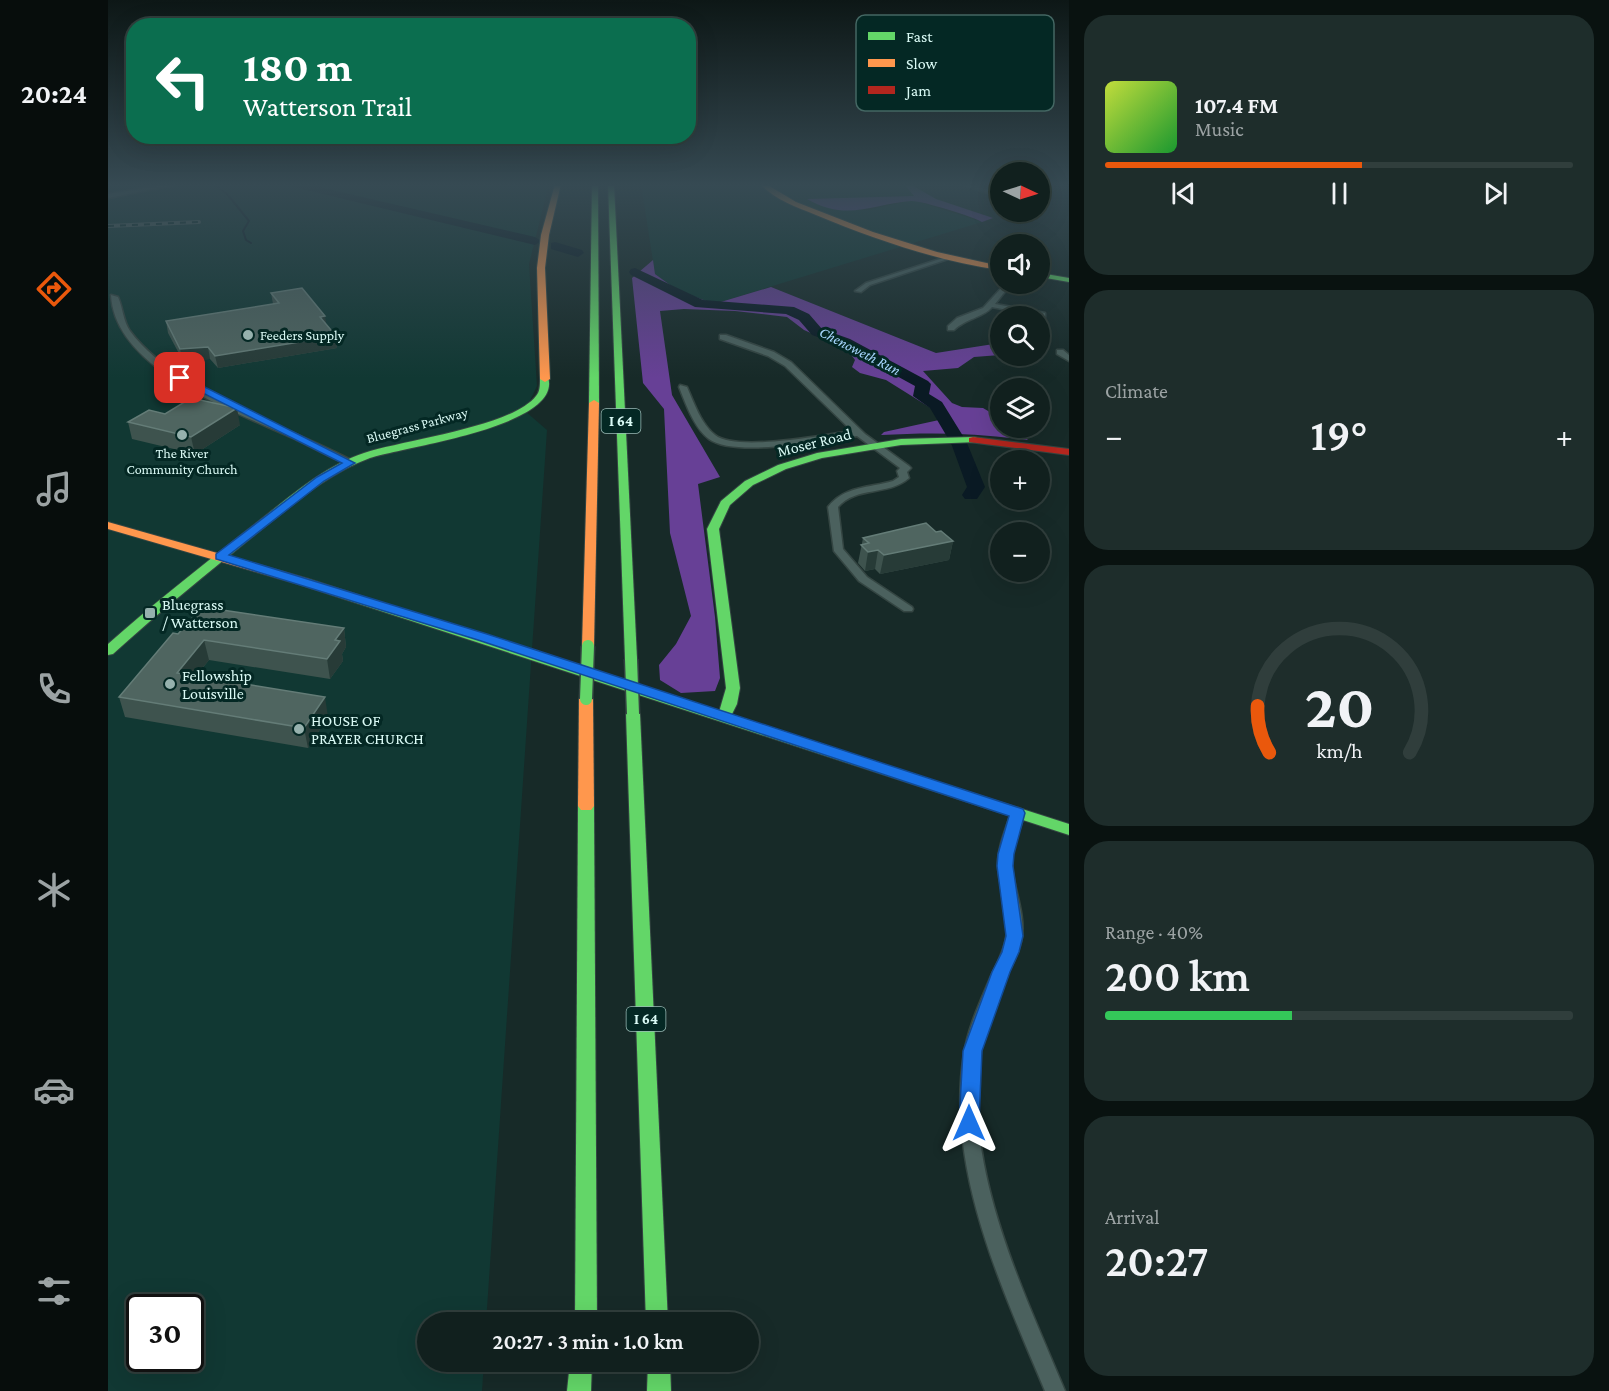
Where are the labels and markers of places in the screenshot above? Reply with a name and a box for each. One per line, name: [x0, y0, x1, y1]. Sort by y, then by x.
place label: Feeders Supply: [260, 327, 345, 343]
marker: Feeders Supply: [241, 328, 255, 342]
pin: [154, 352, 205, 403]
marker: The River Community Church: [175, 428, 189, 442]
place label: The River Community Church: [126, 445, 238, 477]
place label: Bluegrass / Watterson: [162, 596, 238, 631]
marker: Bluegrass / Watterson: [143, 606, 157, 620]
place label: Fellowship Louisville: [182, 667, 252, 702]
marker: Fellowship Louisville: [163, 677, 177, 691]
place label: HOUSE OF PRAYER CHURCH: [311, 712, 424, 747]
marker: HOUSE OF PRAYER CHURCH: [292, 722, 306, 736]

